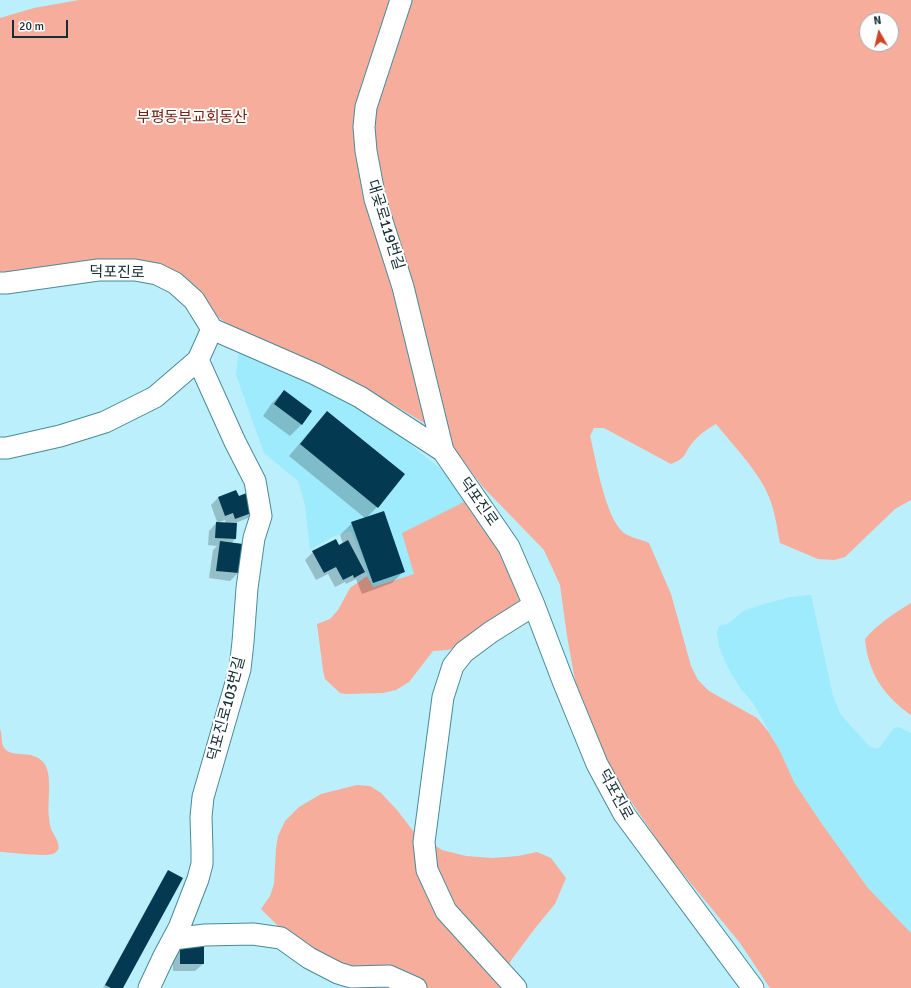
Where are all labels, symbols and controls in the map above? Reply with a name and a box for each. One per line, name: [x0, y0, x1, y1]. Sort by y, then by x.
scale bar: [14, 12, 70, 38]
north arrow: [859, 12, 899, 52]
text: N: [873, 14, 882, 28]
text: 20 m: [19, 19, 44, 34]
park label: 부평동부교회동산: [137, 109, 247, 127]
street label: 대곶로119번길: [363, 178, 407, 272]
street label: 덕포진로: [89, 264, 145, 282]
street label: 덕포진로: [455, 474, 501, 530]
street label: 덕포진로103번길: [204, 655, 250, 763]
street label: 덕포진로: [594, 766, 636, 824]

